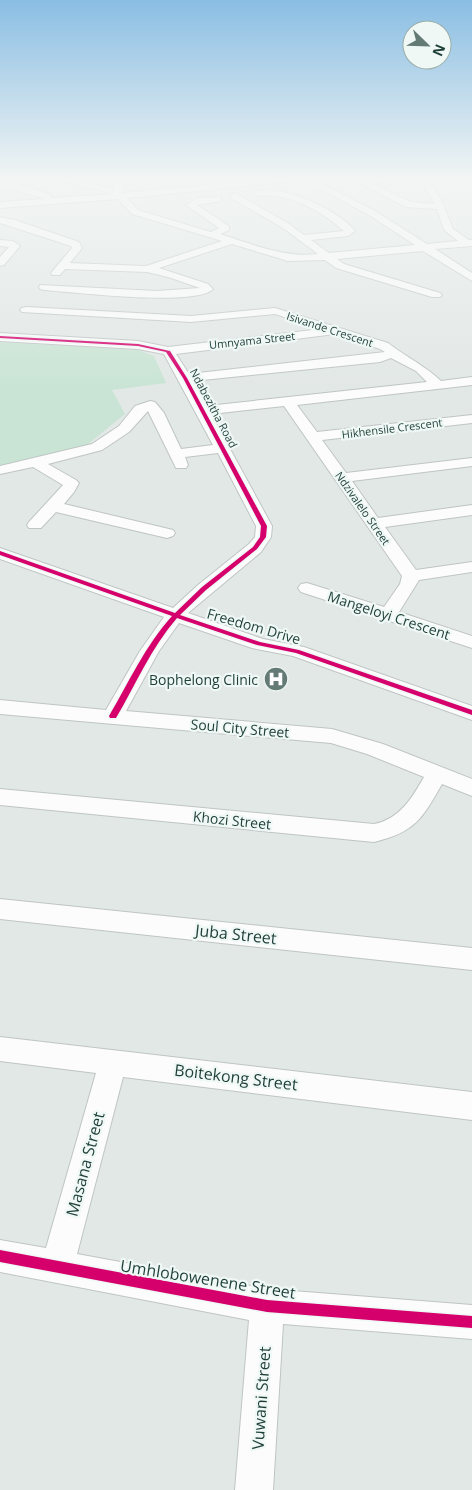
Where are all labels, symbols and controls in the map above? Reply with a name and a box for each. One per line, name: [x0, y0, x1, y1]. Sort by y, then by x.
north arrow: [402, 20, 452, 70]
text: N: [428, 41, 450, 59]
street label: Isivande Crescent: [285, 308, 375, 350]
street label: Umnyama Street: [208, 328, 296, 352]
street label: Ndabezitha Road: [187, 366, 241, 450]
street label: Hikhensile Crescent: [341, 414, 443, 442]
street label: Ndzivalelo Street: [332, 468, 394, 548]
street label: Mangeloyi Crescent: [325, 586, 453, 644]
street label: Freedom Drive: [205, 604, 303, 648]
hospital icon: Bophelong Clinic: [263, 666, 289, 692]
place label: Bophelong Clinic: [149, 670, 258, 689]
street label: Soul City Street: [190, 714, 290, 742]
street label: Khozi Street: [192, 806, 272, 834]
street label: Juba Street: [192, 919, 278, 949]
street label: Boitekong Street: [173, 1059, 299, 1096]
street label: Masana Street: [60, 1109, 110, 1219]
street label: Umhlobowenene Street: [119, 1254, 298, 1304]
street label: Vuwani Street: [246, 1345, 276, 1450]

